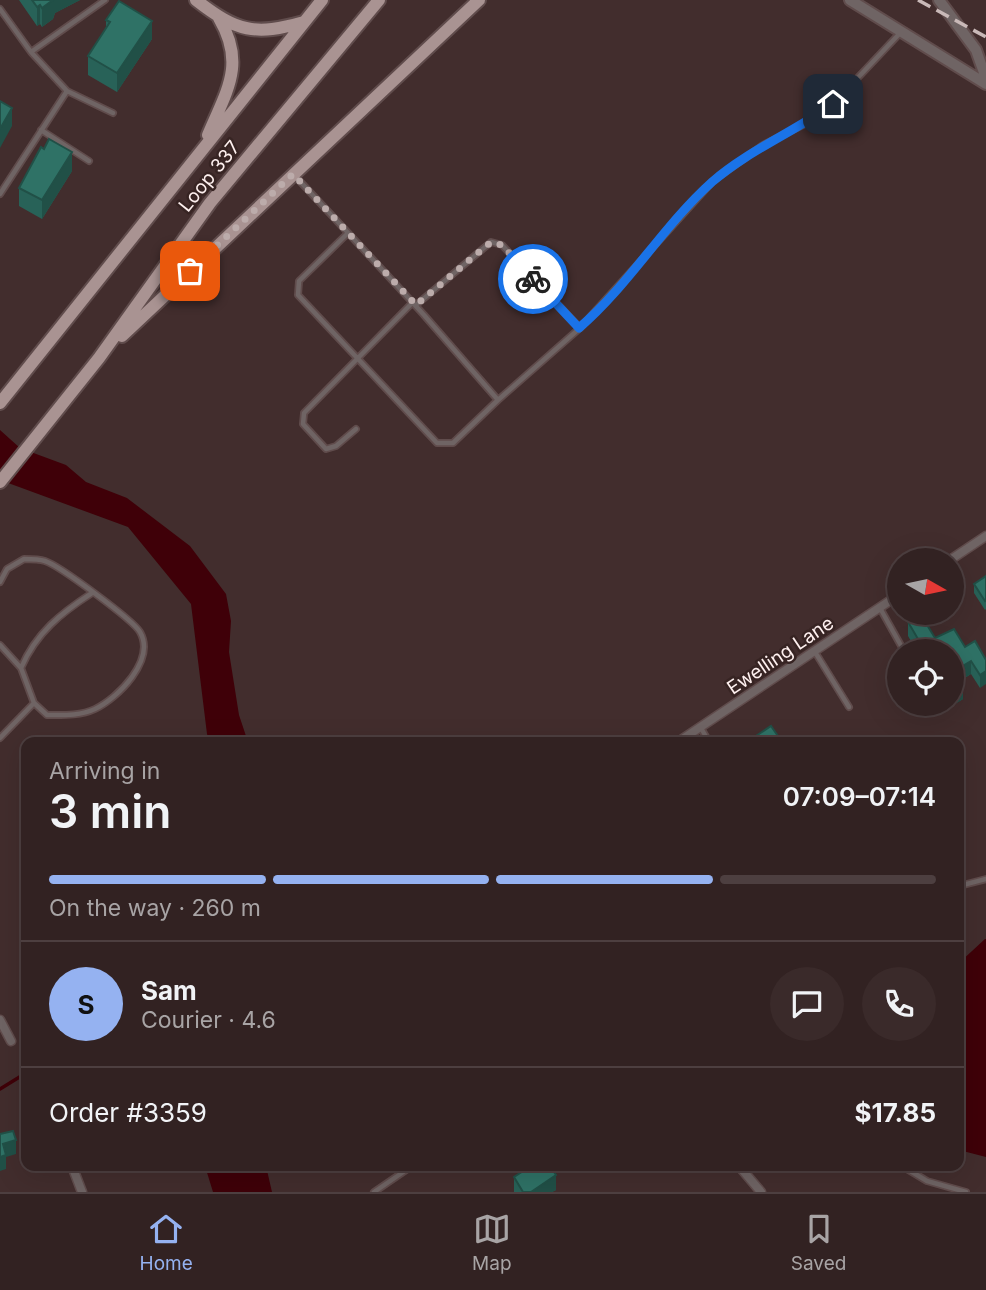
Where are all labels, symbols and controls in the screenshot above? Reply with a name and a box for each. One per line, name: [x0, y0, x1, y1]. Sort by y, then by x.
pin: [803, 74, 863, 134]
icon: home: [814, 85, 852, 123]
street label: Loop 337: [174, 136, 245, 216]
pin: [160, 241, 220, 301]
courier: [498, 244, 568, 314]
icon: bag: [171, 252, 209, 290]
icon: bike: [514, 260, 552, 298]
north arrow: [887, 548, 964, 625]
map controls: [887, 548, 964, 716]
street label: Ewelling Lane: [723, 611, 838, 699]
button: locate: [887, 639, 964, 716]
text: Arriving in: [49, 757, 160, 785]
text: 07:09–07:14: [783, 781, 936, 812]
text: 3 min: [49, 783, 171, 839]
text: On the way · 260 m: [49, 894, 261, 922]
button: chat: [770, 967, 844, 1041]
button: phone: [862, 967, 936, 1041]
text: Sam: [141, 975, 197, 1006]
text: S: [77, 989, 95, 1020]
text: Courier · 4.6: [141, 1006, 276, 1034]
text: Order #3359: [49, 1097, 207, 1128]
text: $17.85: [854, 1097, 936, 1128]
tab: Home: [140, 1210, 193, 1275]
tab: Map: [472, 1210, 512, 1275]
tab: Saved: [791, 1210, 846, 1275]

